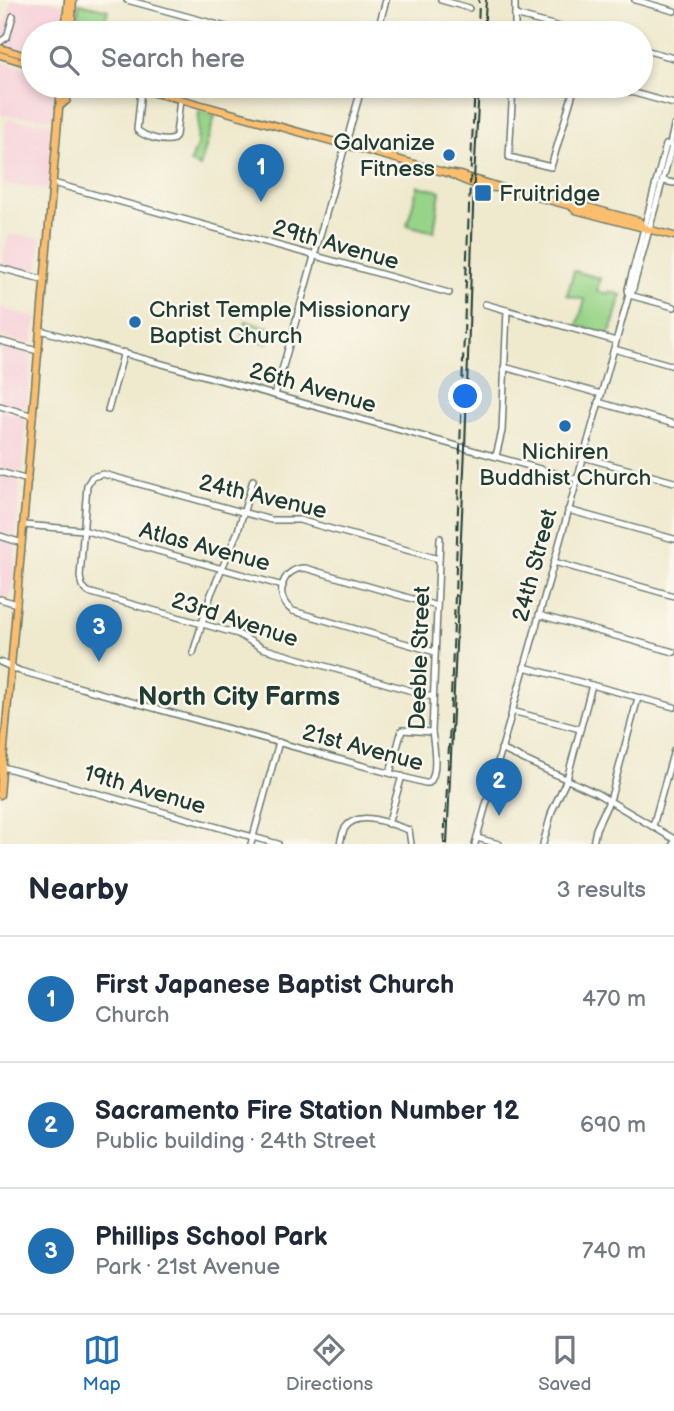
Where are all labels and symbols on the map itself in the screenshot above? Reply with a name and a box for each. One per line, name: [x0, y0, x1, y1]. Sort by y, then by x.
place label: Galvanize Fitness: [333, 129, 435, 183]
pin: 1: [238, 144, 284, 202]
marker: Galvanize Fitness: [441, 147, 457, 163]
place label: Fruitridge: [499, 180, 600, 208]
marker: Fruitridge: [473, 183, 493, 203]
street label: 29th Avenue: [269, 214, 402, 276]
place label: Christ Temple Missionary Baptist Church: [149, 296, 411, 350]
marker: Christ Temple Missionary Baptist Church: [127, 314, 143, 330]
street label: 26th Avenue: [246, 356, 379, 419]
your location: [448, 379, 482, 413]
marker: Nichiren Buddhist Church: [557, 418, 573, 434]
place label: Nichiren Buddhist Church: [479, 438, 651, 492]
street label: 24th Avenue: [196, 469, 329, 525]
street label: 24th Street: [506, 506, 563, 625]
street label: Atlas Avenue: [136, 516, 273, 578]
street label: Deeble Street: [403, 585, 437, 731]
street label: 23rd Avenue: [168, 586, 302, 654]
pin: 3: [76, 604, 122, 662]
district label: North City Farms: [138, 682, 340, 713]
street label: 21st Avenue: [299, 718, 426, 778]
pin: 2: [476, 758, 522, 816]
street label: 19th Avenue: [81, 759, 209, 821]

